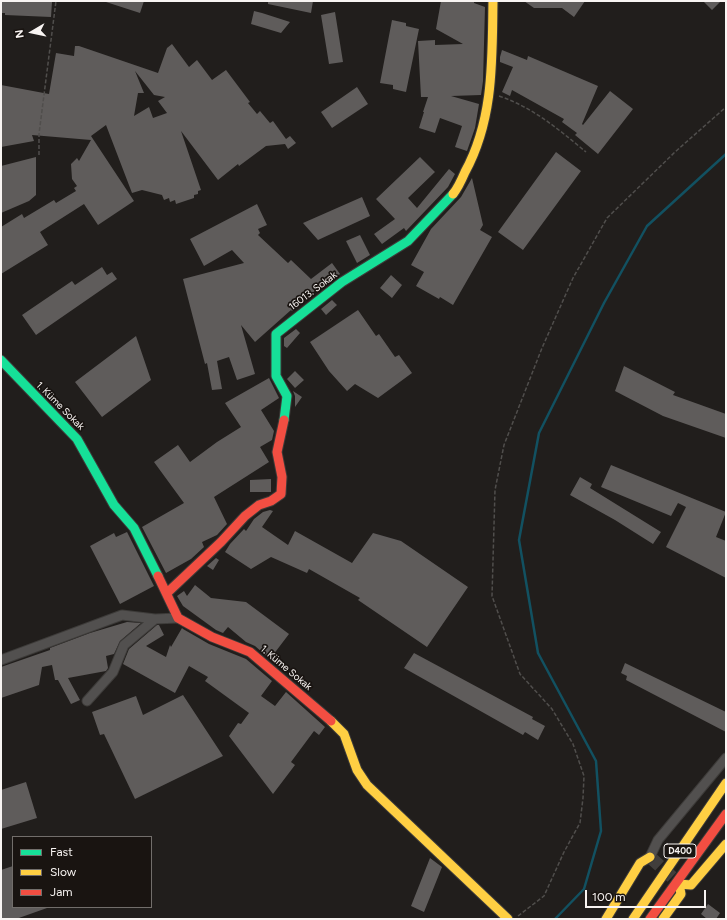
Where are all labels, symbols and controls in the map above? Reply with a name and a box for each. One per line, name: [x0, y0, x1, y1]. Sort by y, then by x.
north arrow: [12, 12, 52, 52]
text: N: [13, 29, 27, 39]
street label: 16013. Sokak: [287, 269, 339, 313]
street label: 1. Küme Sokak: [33, 379, 87, 433]
street label: 1. Küme Sokak: [258, 643, 314, 693]
legend: [12, 836, 152, 908]
road number: D400: [664, 844, 696, 858]
text: Fast: [50, 845, 73, 859]
text: Slow: [50, 865, 76, 879]
scale bar: [587, 882, 708, 908]
text: Jam: [50, 885, 73, 899]
text: 100 m: [592, 890, 626, 904]

